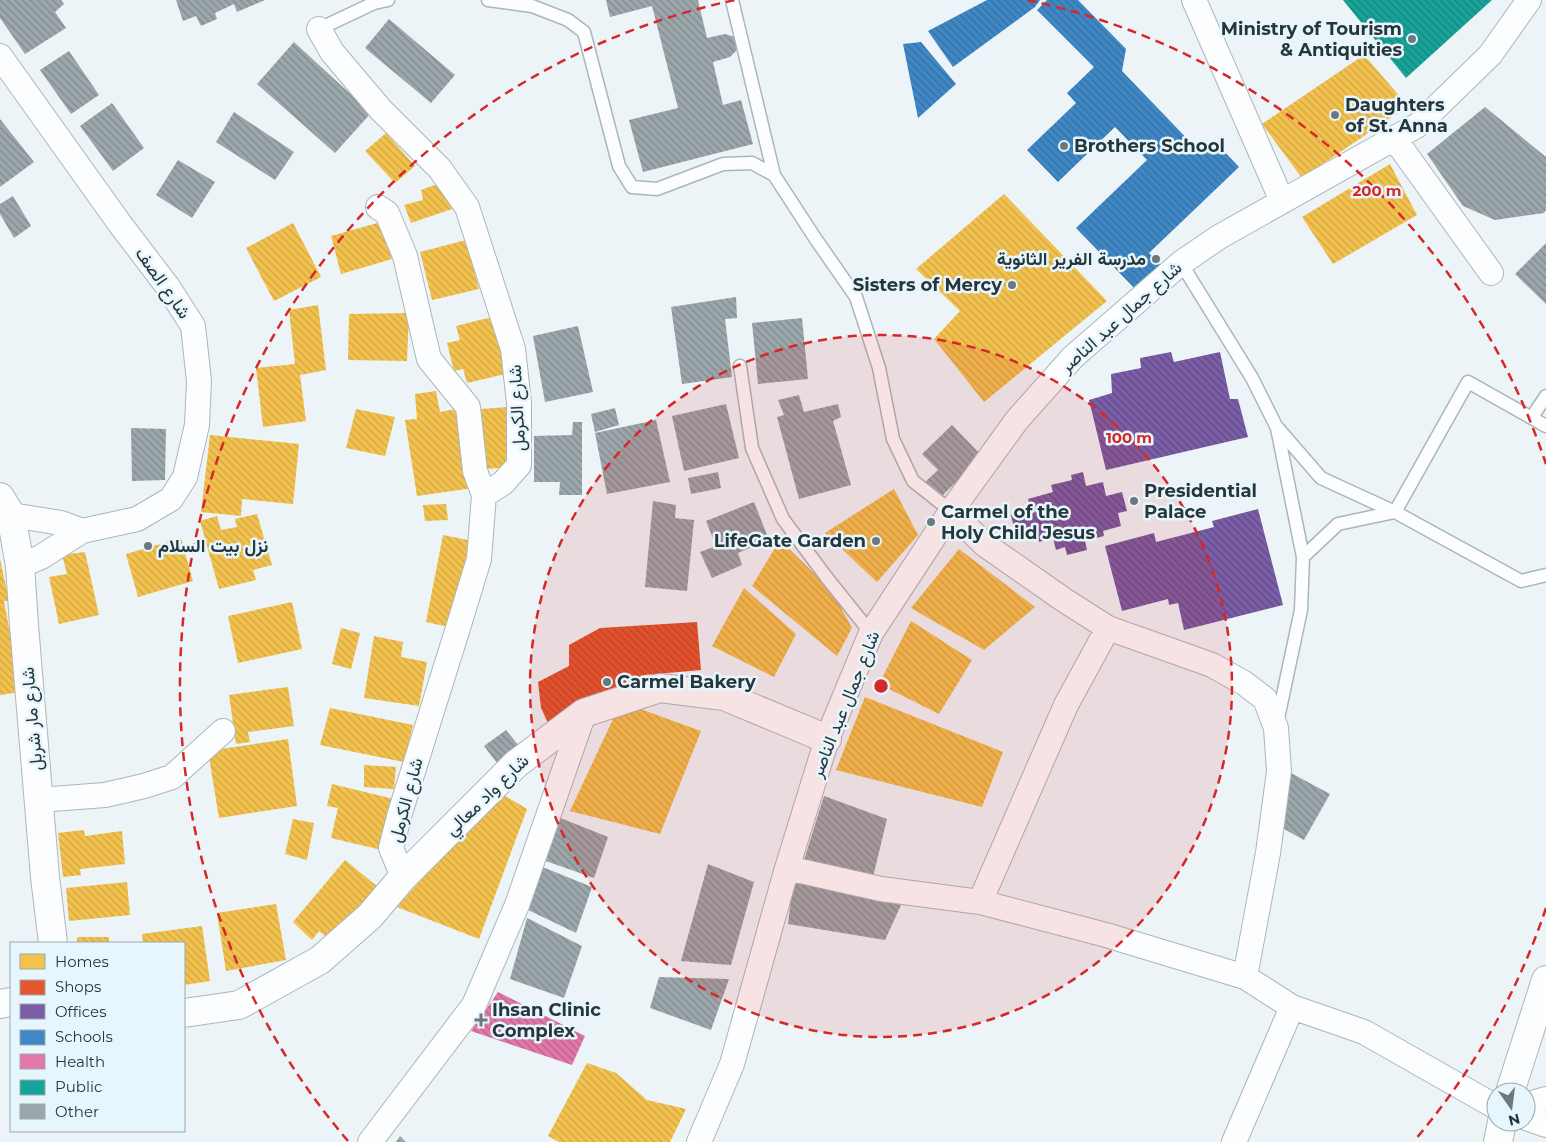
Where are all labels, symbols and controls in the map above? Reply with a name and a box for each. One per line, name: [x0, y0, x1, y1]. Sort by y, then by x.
place label: Ministry of Tourism & Antiquities: [1221, 18, 1402, 61]
marker: Ministry of Tourism & Antiquities: [1406, 33, 1418, 45]
place label: Daughters of St. Anna: [1345, 94, 1448, 137]
marker: Daughters of St. Anna: [1329, 109, 1341, 121]
place label: Brothers School: [1074, 135, 1225, 157]
marker: Brothers School: [1058, 140, 1070, 152]
text: 200 m: [1352, 181, 1402, 200]
street label: شارع الصف: [130, 243, 196, 324]
place label: مدرسة الفرير الثانوية: [997, 248, 1146, 270]
marker: مدرسة الفرير الثانوية: [1150, 253, 1162, 265]
street label: شارع جمال عبد الناصر: [1055, 257, 1187, 379]
place label: Sisters of Mercy: [853, 274, 1002, 296]
marker: Sisters of Mercy: [1006, 279, 1018, 291]
street label: شارع الكرمل: [504, 364, 531, 452]
text: 100 m: [1106, 428, 1152, 447]
place label: Presidential Palace: [1144, 480, 1257, 523]
marker: Presidential Palace: [1128, 495, 1140, 507]
place label: Carmel of the Holy Child Jesus: [941, 501, 1095, 544]
marker: Carmel of the Holy Child Jesus: [925, 516, 937, 528]
place label: LifeGate Garden: [714, 530, 866, 552]
place label: نزل بيت السلام: [158, 535, 268, 558]
marker: LifeGate Garden: [870, 535, 882, 547]
marker: نزل بيت السلام: [142, 540, 154, 552]
street label: شارع جمال عبد الناصر: [805, 627, 885, 782]
street label: شارع مار شربل: [17, 666, 48, 772]
place label: Carmel Bakery: [617, 671, 756, 693]
marker: Carmel Bakery: [601, 676, 613, 688]
centre of rings: [872, 677, 890, 695]
street label: شارع واد معالي: [441, 750, 536, 843]
street label: شارع الكرمل: [384, 755, 429, 845]
legend: [10, 942, 185, 1132]
text: Homes: [55, 952, 109, 971]
text: Shops: [55, 977, 101, 996]
place label: Ihsan Clinic Complex: [492, 999, 601, 1042]
text: Offices: [55, 1002, 107, 1021]
marker: Ihsan Clinic Complex: [474, 1013, 488, 1027]
text: Schools: [55, 1027, 113, 1046]
text: Health: [55, 1052, 105, 1071]
text: Public: [55, 1077, 103, 1096]
north arrow: [1486, 1082, 1536, 1132]
text: Other: [55, 1102, 99, 1121]
text: N: [1506, 1110, 1522, 1130]

